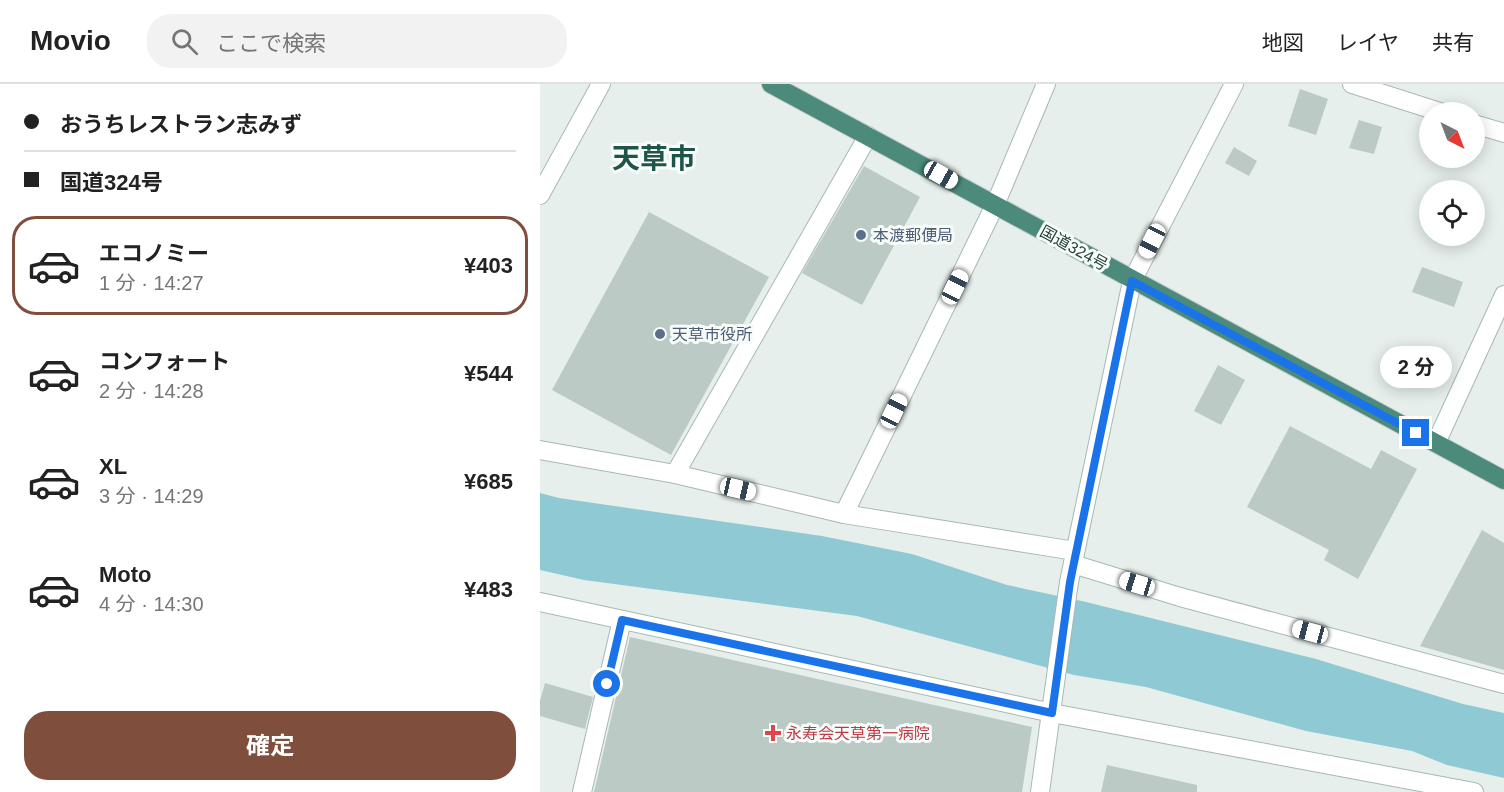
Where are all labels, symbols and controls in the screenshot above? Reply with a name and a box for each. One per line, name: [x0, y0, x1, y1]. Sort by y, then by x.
search box: [147, 14, 567, 68]
text: Movio: [30, 25, 111, 56]
icon: search: [168, 25, 201, 58]
text: ここで検索: [216, 31, 326, 56]
text: 地図: [1262, 31, 1304, 54]
text: レイヤ: [1337, 31, 1399, 54]
text: 共有: [1432, 31, 1474, 54]
north arrow: [1419, 102, 1485, 168]
map controls: [1419, 102, 1485, 246]
text: おうちレストラン志みず: [60, 112, 302, 137]
district label: 天草市: [612, 143, 696, 174]
car: [921, 158, 961, 192]
text: 国道324号: [60, 170, 163, 195]
button: locate: [1419, 180, 1485, 246]
car: [1136, 221, 1168, 261]
street label: 国道324号: [1037, 222, 1111, 274]
place label: 本渡郵便局: [873, 227, 953, 244]
marker: 本渡郵便局: [854, 228, 868, 242]
icon: car: [27, 239, 81, 293]
text: エコノミー: [99, 241, 209, 266]
text: ¥403: [464, 253, 513, 278]
car: [939, 267, 971, 307]
text: 1 分 · 14:27: [99, 272, 204, 294]
place label: 天草市役所: [672, 326, 752, 343]
marker: 天草市役所: [653, 327, 667, 341]
callout: 2 分: [1380, 346, 1452, 388]
icon: car: [27, 347, 81, 401]
text: コンフォート: [99, 349, 230, 374]
text: 2 分: [1398, 356, 1434, 378]
text: ¥544: [464, 361, 513, 386]
text: 2 分 · 14:28: [99, 380, 204, 402]
car: [878, 391, 910, 431]
route end: [1402, 419, 1429, 446]
text: XL: [99, 454, 127, 479]
icon: car: [27, 455, 81, 509]
text: ¥685: [464, 469, 513, 494]
car: [718, 476, 758, 502]
text: 3 分 · 14:29: [99, 485, 204, 507]
text: Moto: [99, 562, 152, 587]
icon: car: [27, 563, 81, 617]
car: [1117, 570, 1157, 598]
text: ¥483: [464, 577, 513, 602]
text: 4 分 · 14:30: [99, 593, 204, 615]
car: [1290, 619, 1330, 645]
route start: [593, 670, 620, 697]
button: 確定: [24, 711, 516, 780]
marker: 永寿会天草第一病院: [764, 724, 782, 742]
place label: 永寿会天草第一病院: [786, 725, 930, 742]

